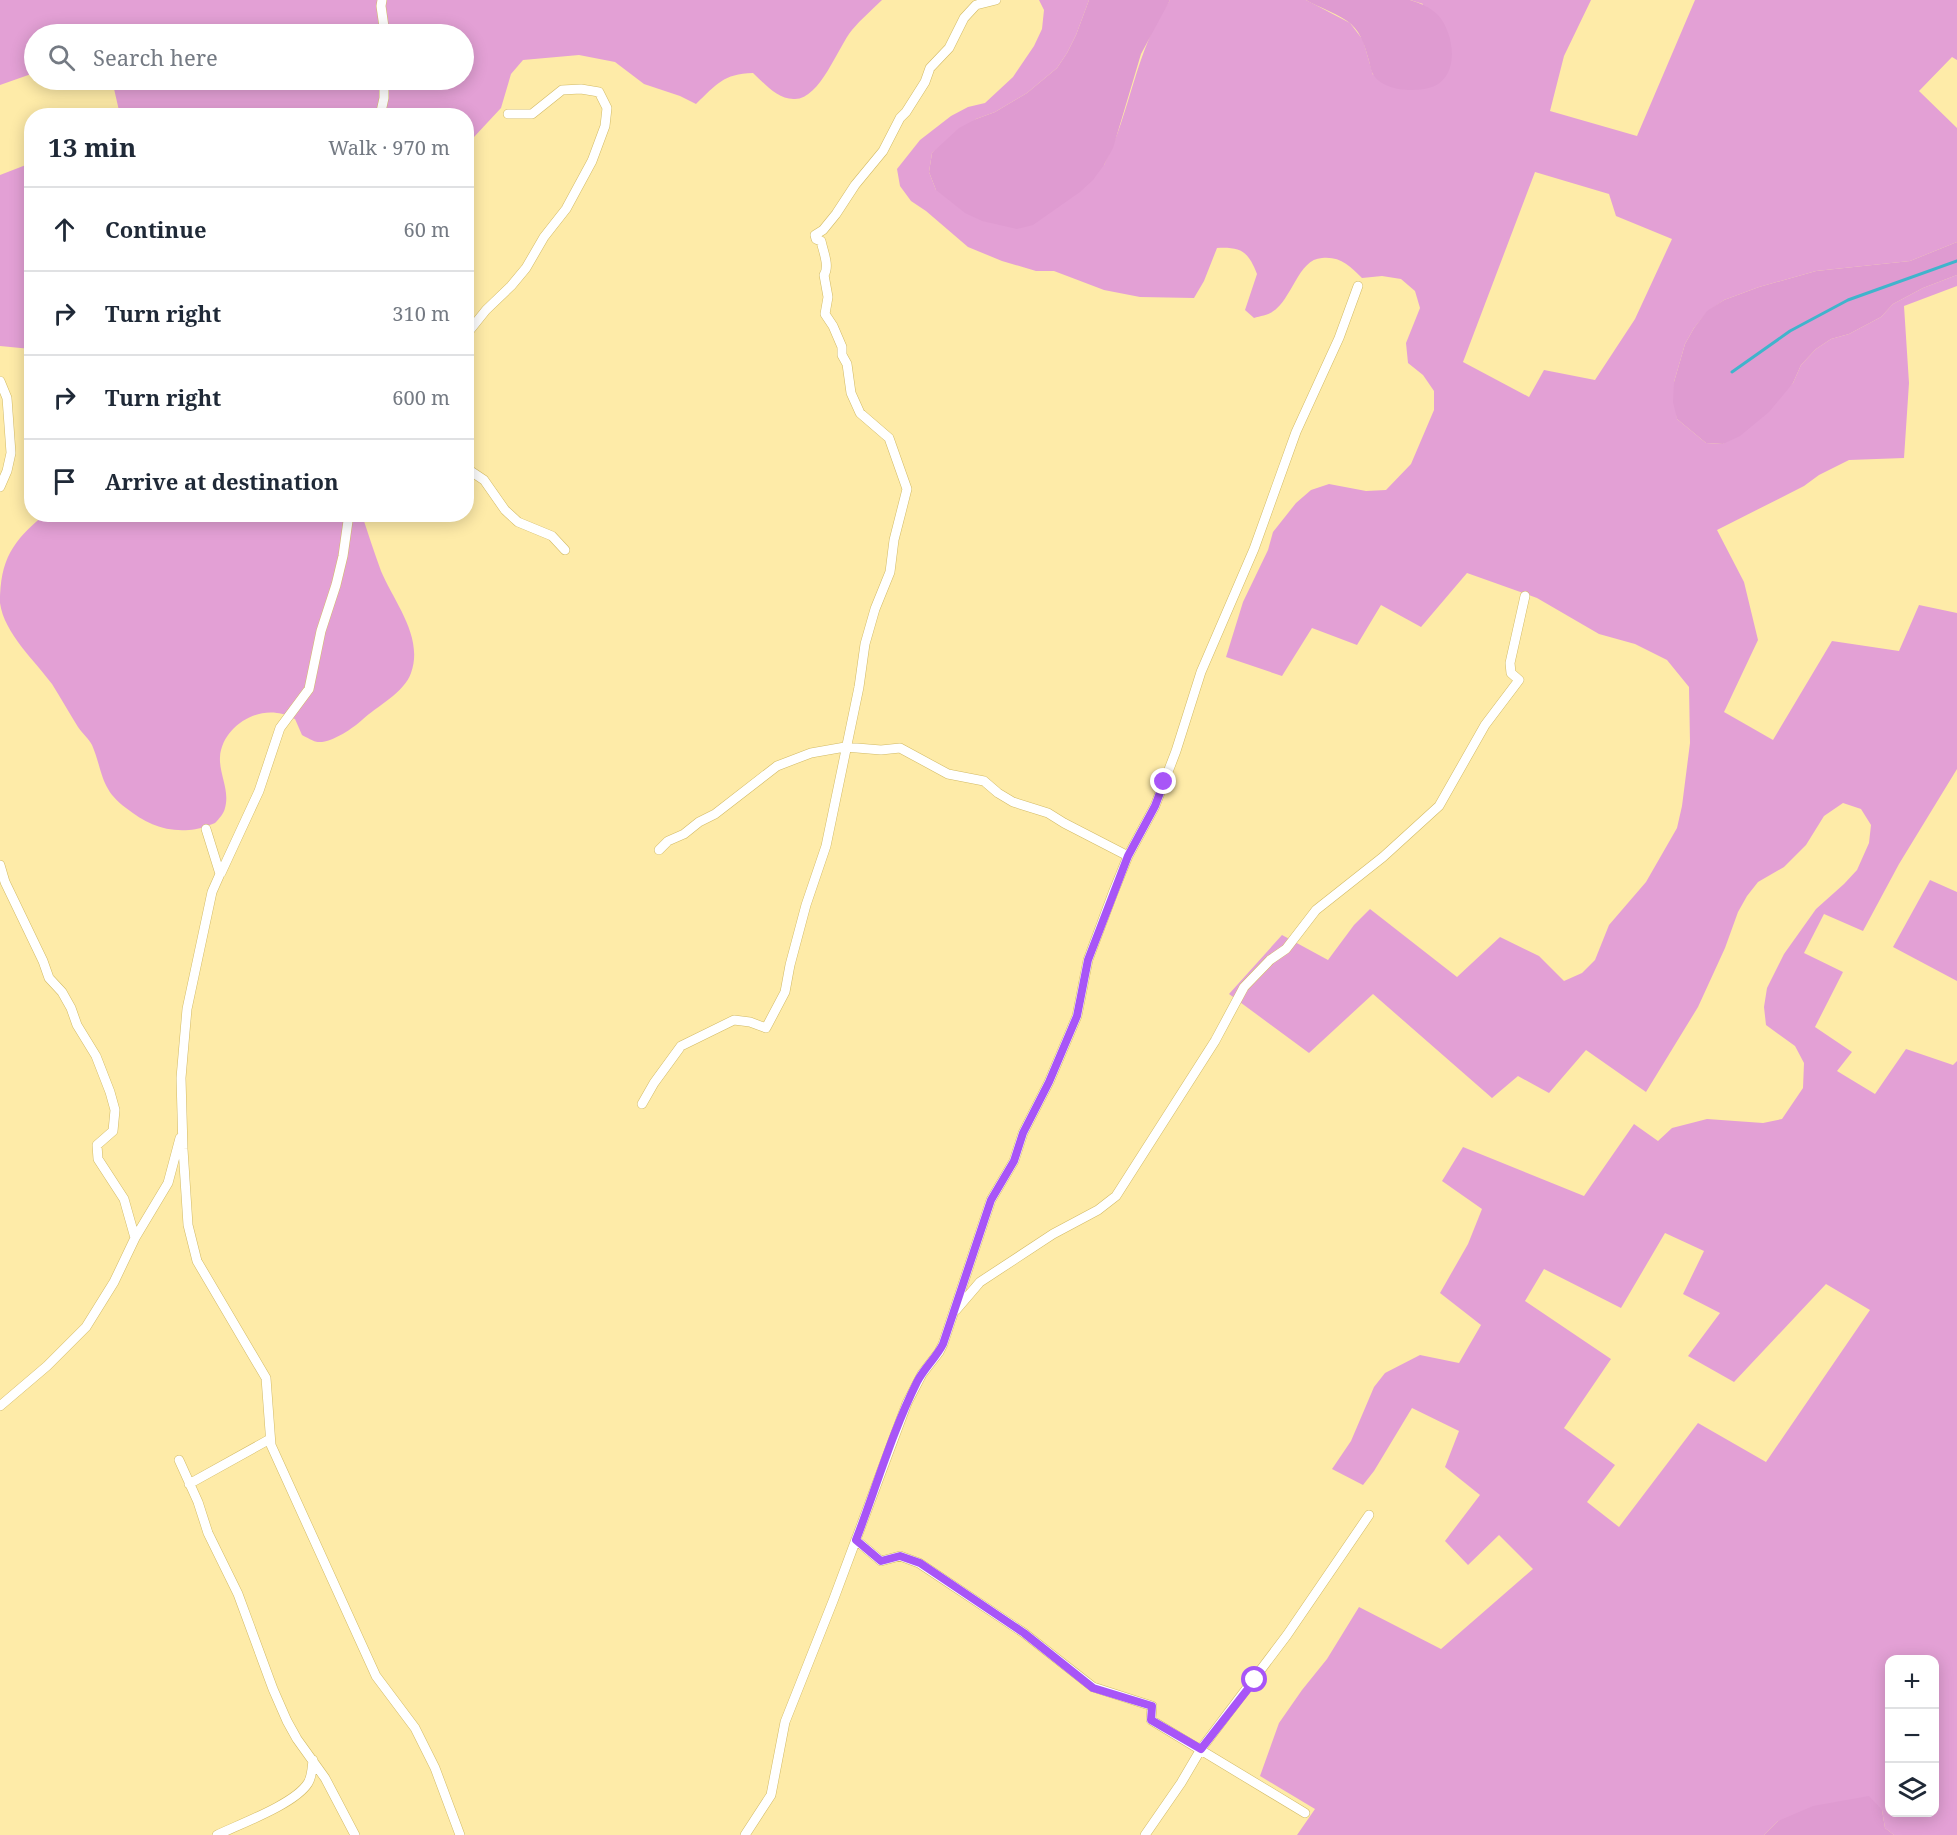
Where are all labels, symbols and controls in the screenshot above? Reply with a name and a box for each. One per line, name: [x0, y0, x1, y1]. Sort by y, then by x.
search box: [24, 24, 474, 90]
icon: search: [45, 41, 78, 74]
text: Search here: [93, 42, 218, 72]
text: 13 min: [48, 129, 136, 165]
text: Walk · 970 m: [328, 134, 450, 161]
icon: ahead: [48, 213, 81, 246]
text: Continue: [105, 214, 207, 244]
text: 60 m: [404, 216, 450, 243]
icon: right: [48, 297, 81, 330]
text: Turn right: [105, 298, 221, 328]
text: 310 m: [392, 300, 450, 327]
icon: right: [48, 381, 81, 414]
text: Turn right: [105, 382, 221, 412]
text: 600 m: [392, 384, 450, 411]
icon: arrive: [48, 465, 81, 498]
text: Arrive at destination: [105, 466, 339, 496]
route end: [1150, 768, 1176, 794]
map controls: [1885, 1655, 1939, 1817]
button: +: [1885, 1655, 1939, 1709]
route start: [1241, 1666, 1267, 1692]
button: −: [1885, 1709, 1939, 1763]
button: layers: [1885, 1763, 1939, 1817]

